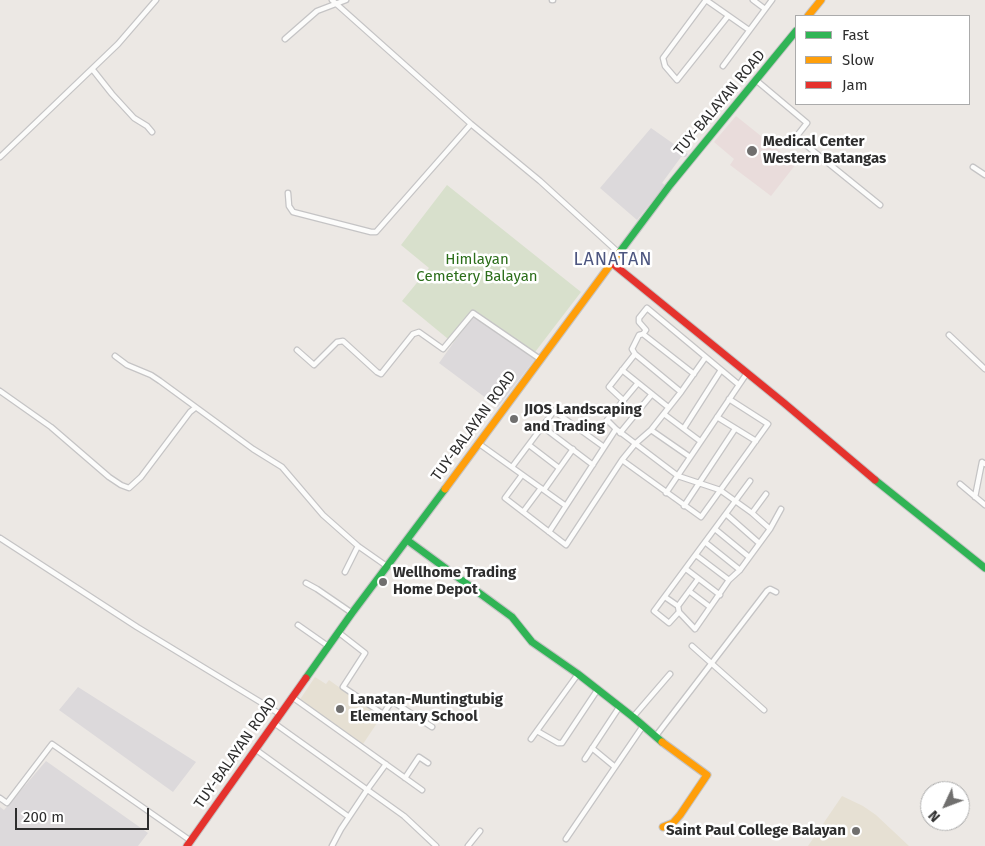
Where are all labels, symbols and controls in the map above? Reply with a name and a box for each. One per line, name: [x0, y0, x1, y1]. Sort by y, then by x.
legend: [795, 15, 970, 105]
text: Fast: [842, 26, 869, 44]
street label: TUY-BALAYAN ROAD: [671, 47, 769, 159]
text: Slow: [842, 51, 874, 69]
text: Jam: [842, 76, 868, 94]
place label: Medical Center Western Batangas: [763, 133, 886, 168]
marker: Medical Center Western Batangas: [745, 144, 759, 158]
district label: LANATAN: [573, 249, 653, 271]
park label: Himlayan Cemetery Balayan: [416, 251, 538, 286]
street label: TUY-BALAYAN ROAD: [428, 367, 520, 485]
place label: JIOS Landscaping and Trading: [524, 401, 642, 436]
marker: JIOS Landscaping and Trading: [508, 413, 520, 425]
place label: Wellhome Trading Home Depot: [393, 564, 516, 599]
marker: Wellhome Trading Home Depot: [377, 576, 389, 588]
place label: Lanatan-Muntingtubig Elementary School: [350, 691, 503, 726]
street label: TUY-BALAYAN ROAD: [191, 694, 281, 812]
marker: Lanatan-Muntingtubig Elementary School: [334, 703, 346, 715]
north arrow: [920, 781, 970, 831]
scale bar: [18, 798, 151, 830]
text: N: [925, 807, 944, 825]
text: 200 m: [23, 808, 64, 826]
place label: Saint Paul College Balayan: [666, 822, 846, 840]
marker: Saint Paul College Balayan: [850, 825, 862, 837]

